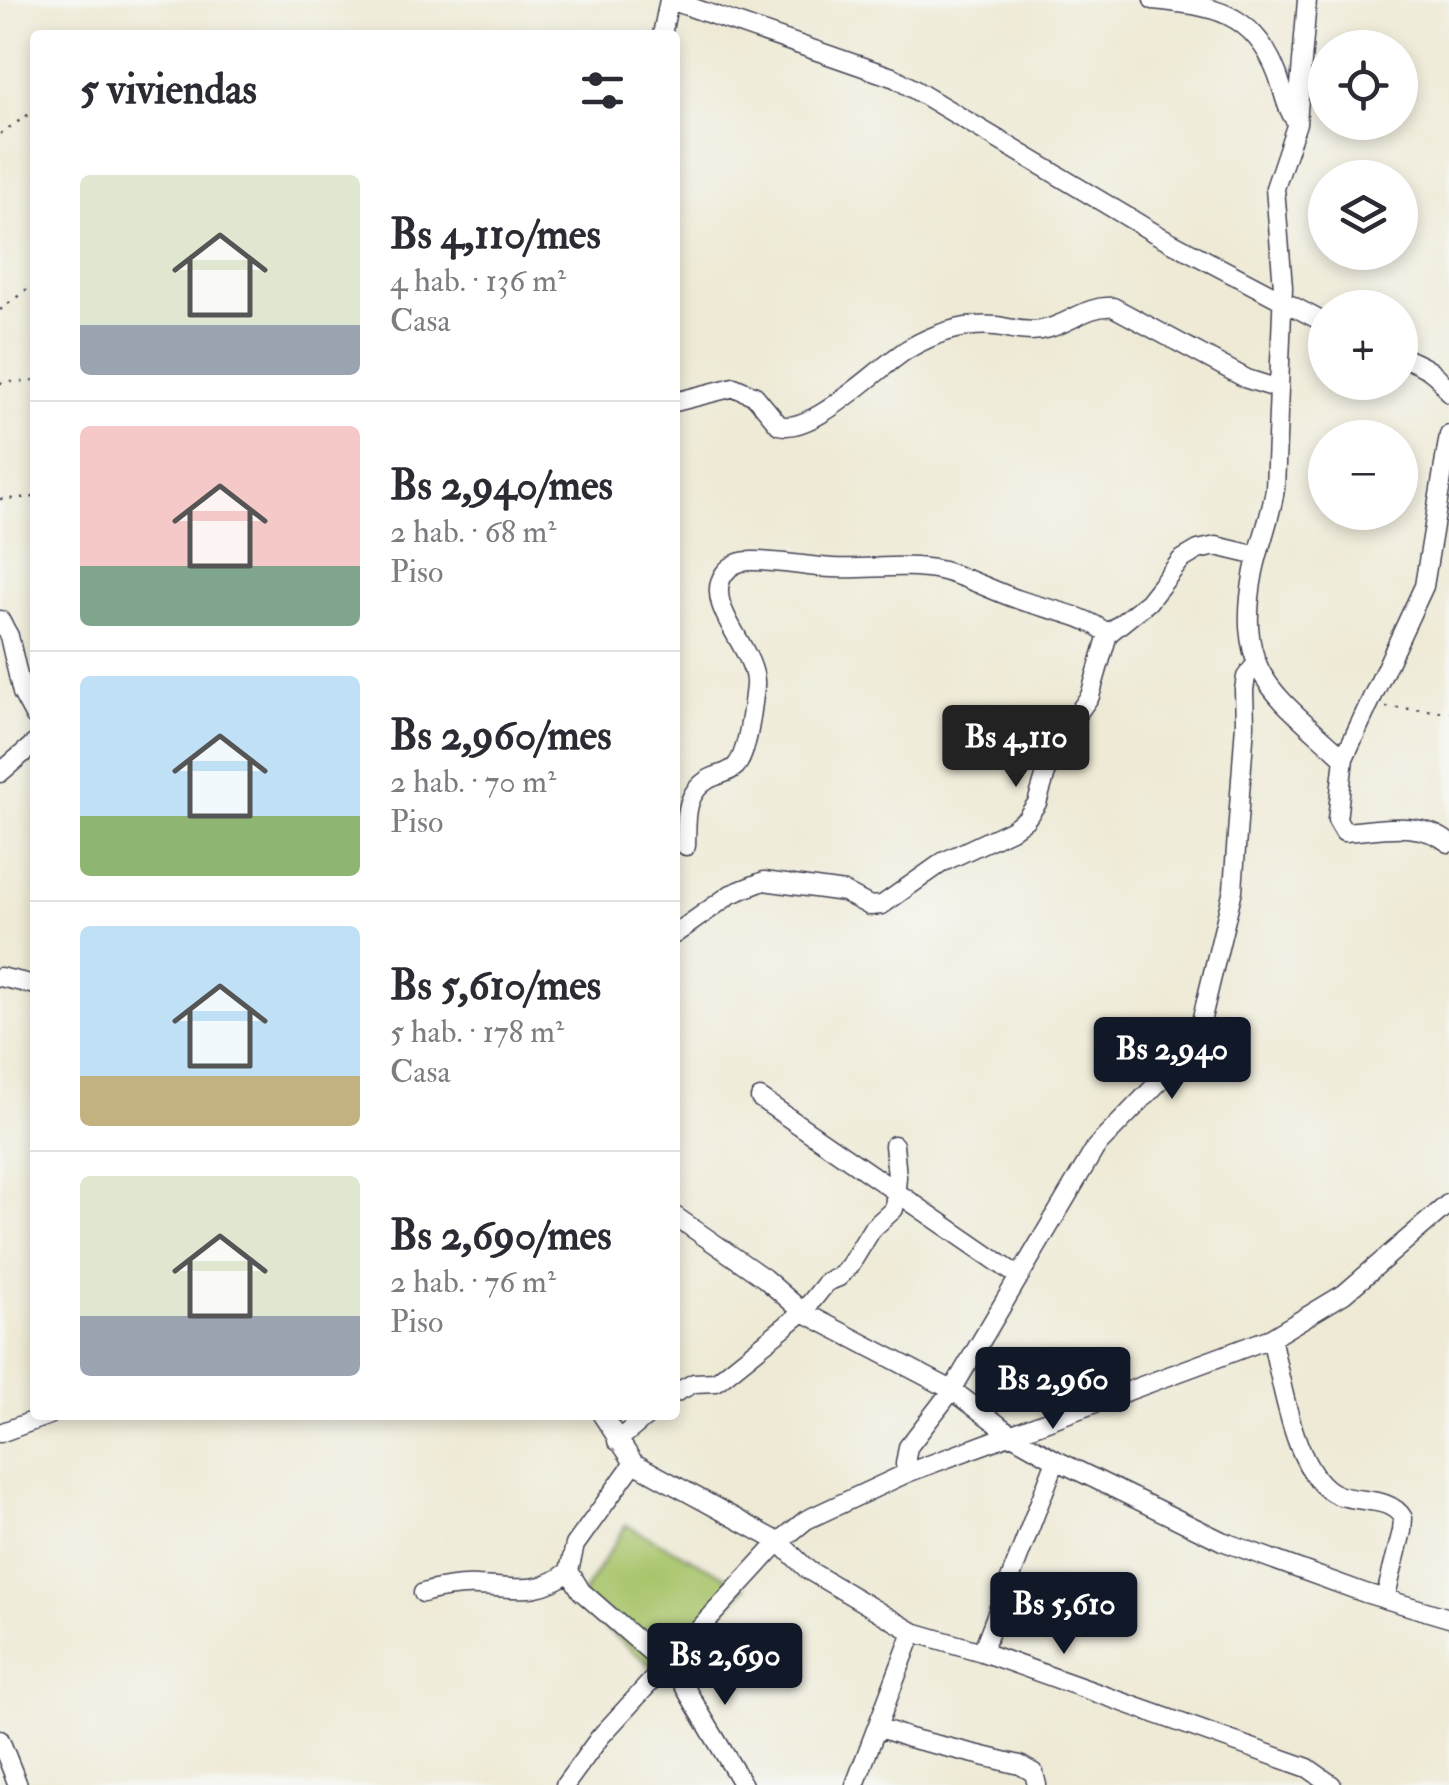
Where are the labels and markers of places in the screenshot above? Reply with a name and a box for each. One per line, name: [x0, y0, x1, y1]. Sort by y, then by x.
pin: Bs 4,110: [913, 705, 1119, 790]
pin: Bs 2,940: [1069, 1017, 1275, 1102]
pin: Bs 2,960: [950, 1347, 1156, 1432]
pin: Bs 5,610: [961, 1572, 1167, 1657]
pin: Bs 2,690: [622, 1623, 828, 1708]

